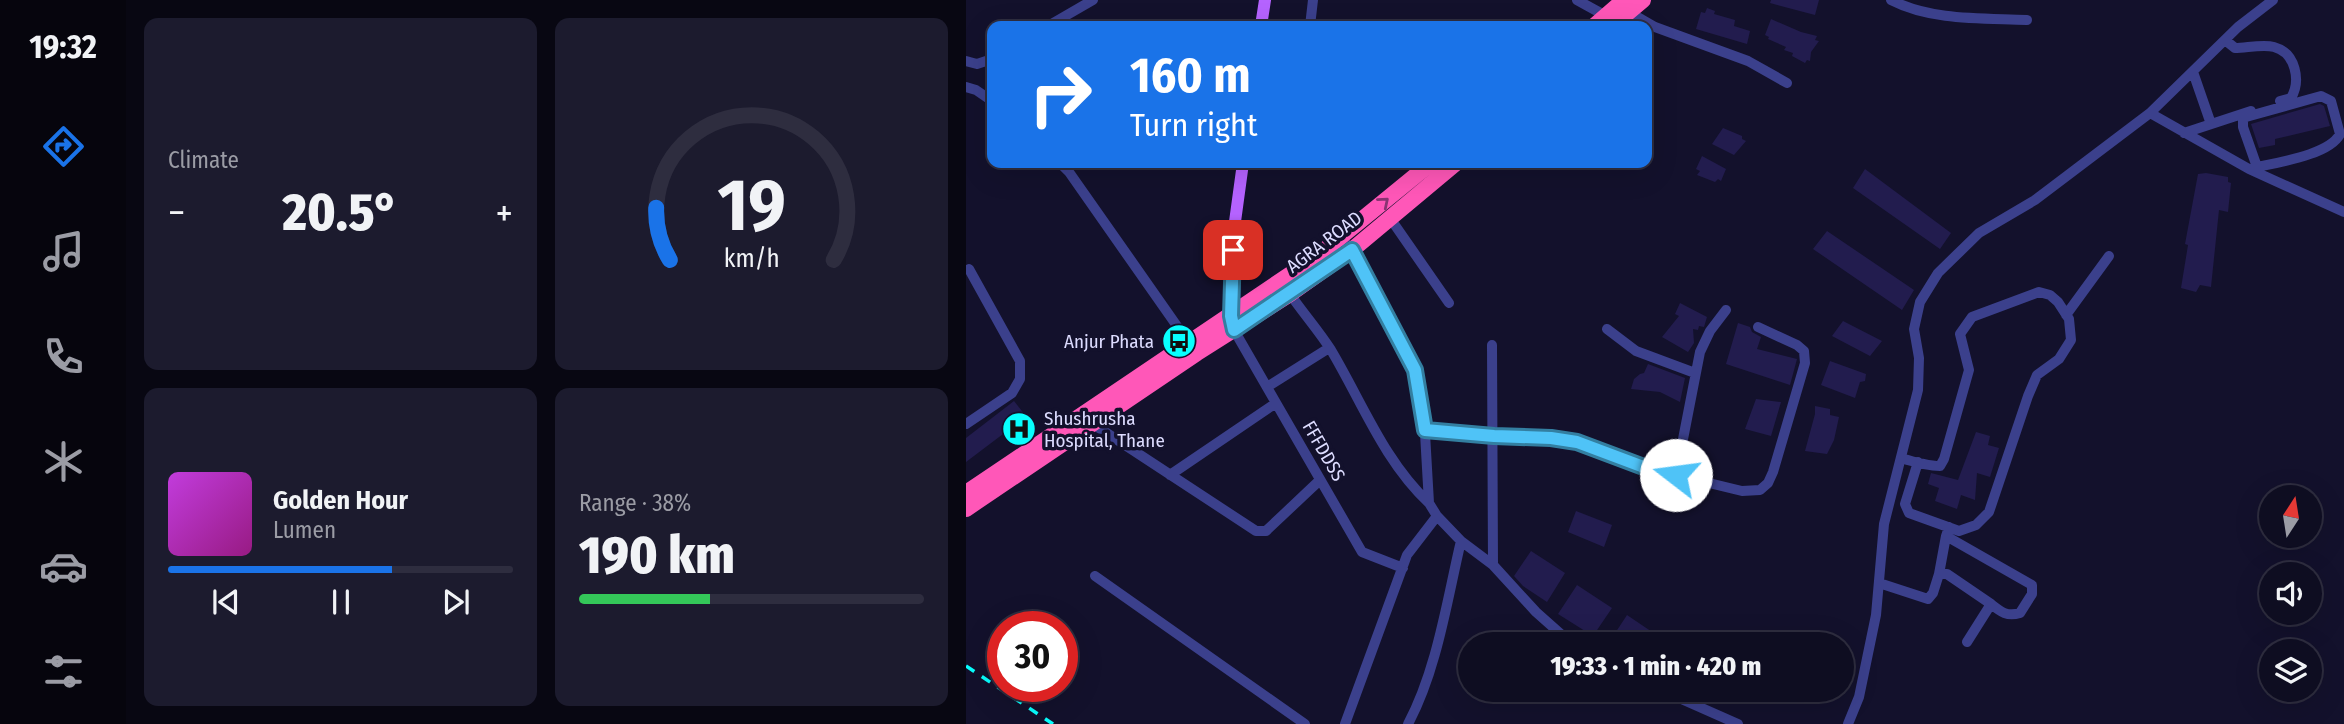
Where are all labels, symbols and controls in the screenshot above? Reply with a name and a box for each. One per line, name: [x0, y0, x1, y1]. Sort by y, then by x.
text: 19:32: [29, 28, 97, 66]
text: 160 m: [1130, 46, 1251, 105]
icon: right: [1015, 49, 1106, 140]
text: Turn right: [1130, 106, 1257, 144]
icon: directions: [39, 122, 88, 171]
text: Climate: [168, 146, 239, 174]
text: 19: [717, 162, 786, 249]
text: 20.5°: [283, 181, 398, 244]
text: −: [168, 190, 185, 236]
text: +: [496, 190, 513, 236]
one-way arrow: [1376, 198, 1389, 210]
street label: AGRA ROAD: [1282, 206, 1366, 278]
pin: [1203, 220, 1263, 280]
icon: music: [39, 227, 88, 276]
icon: arrive: [1214, 231, 1252, 269]
text: km/h: [724, 244, 779, 274]
bus stop icon: Anjur Phata: [1160, 322, 1198, 360]
place label: Anjur Phata: [1064, 330, 1154, 353]
icon: phone: [39, 332, 88, 381]
place label: Shushrusha Hospital, Thane: [1044, 407, 1165, 452]
hospital icon: Shushrusha Hospital, Thane: [1000, 410, 1038, 448]
street label: FFFDDSS: [1298, 417, 1350, 485]
icon: climate: [39, 437, 88, 486]
position arrow: [1639, 438, 1713, 512]
text: Golden Hour: [273, 485, 408, 516]
north arrow: [2259, 485, 2322, 548]
map controls: [2259, 485, 2322, 702]
text: Range · 38%: [579, 489, 691, 517]
text: Lumen: [273, 516, 336, 544]
text: 190 km: [579, 524, 735, 587]
icon: car: [39, 542, 88, 591]
button: sound: [2259, 562, 2322, 625]
icon: previous: [207, 583, 245, 621]
icon: pause: [322, 583, 360, 621]
icon: next: [437, 583, 475, 621]
speed limit sign: 30: [987, 611, 1078, 702]
button: layers: [2259, 639, 2322, 702]
icon: filters: [39, 647, 88, 696]
text: 19:33 · 1 min · 420 m: [1551, 651, 1761, 682]

